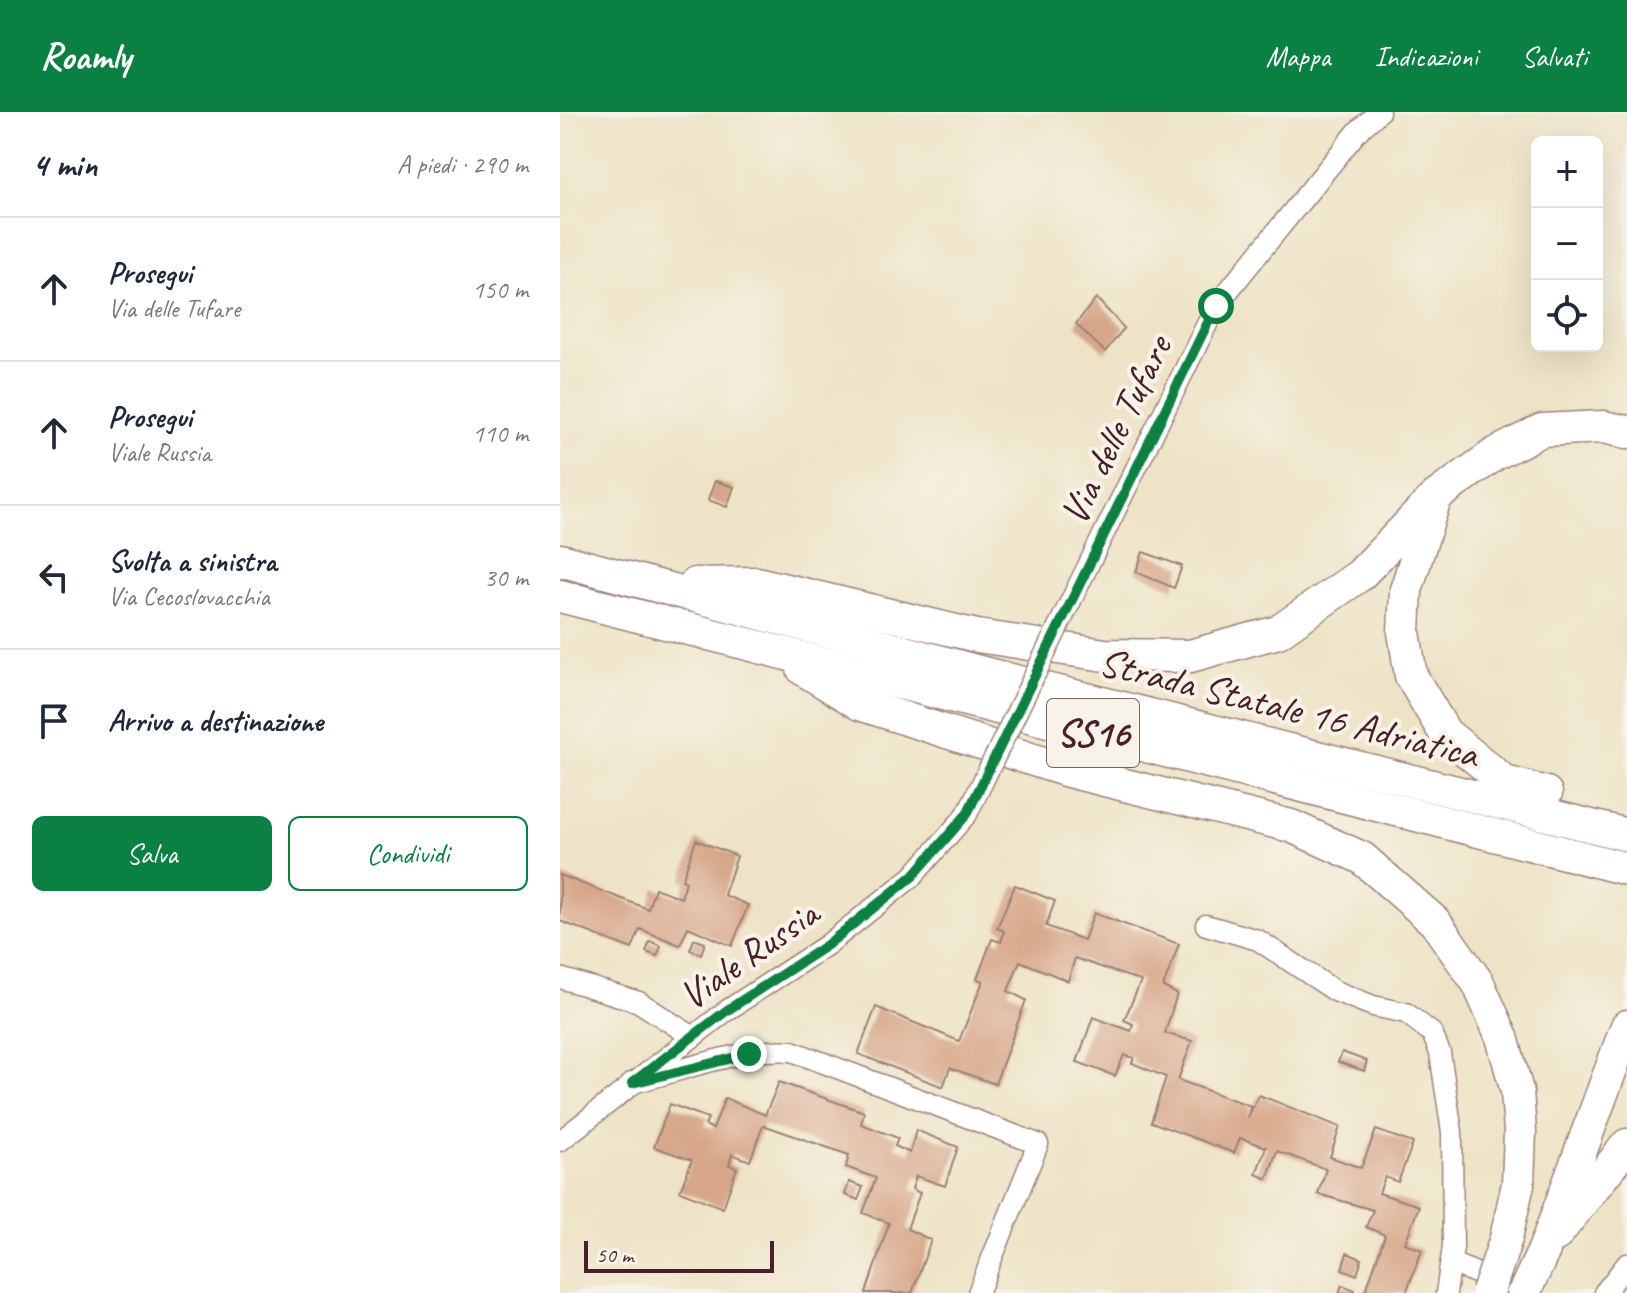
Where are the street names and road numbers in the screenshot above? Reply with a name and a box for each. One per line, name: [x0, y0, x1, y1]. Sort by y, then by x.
street label: Via delle Tufare: [1049, 325, 1184, 533]
street label: Strada Statale 16 Adriatica: [1094, 637, 1486, 780]
road number: SS16: [1047, 699, 1139, 767]
street label: Viale Russia: [669, 887, 831, 1021]

